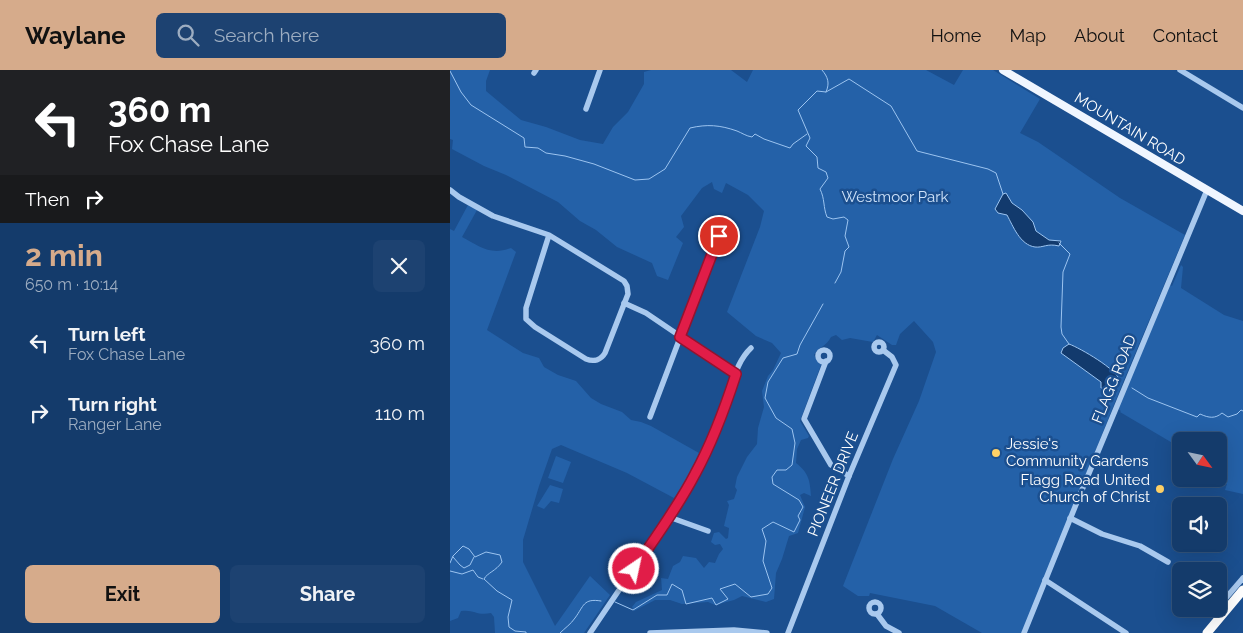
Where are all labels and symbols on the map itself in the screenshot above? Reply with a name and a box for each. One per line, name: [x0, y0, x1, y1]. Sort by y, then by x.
street label: MOUNTAIN ROAD: [1071, 89, 1189, 169]
park label: Westmoor Park: [842, 188, 948, 206]
pin: [698, 215, 740, 257]
street label: FLAGG ROAD: [1088, 332, 1140, 426]
street label: PIONEER DRIVE: [804, 429, 862, 539]
north arrow: [1172, 432, 1228, 488]
place label: Jessie's Community Gardens: [1006, 435, 1148, 470]
marker: Jessie's Community Gardens: [990, 447, 1002, 459]
place label: Flagg Road United Church of Christ: [1020, 471, 1150, 506]
marker: Flagg Road United Church of Christ: [1154, 483, 1166, 495]
position arrow: [607, 542, 659, 594]

